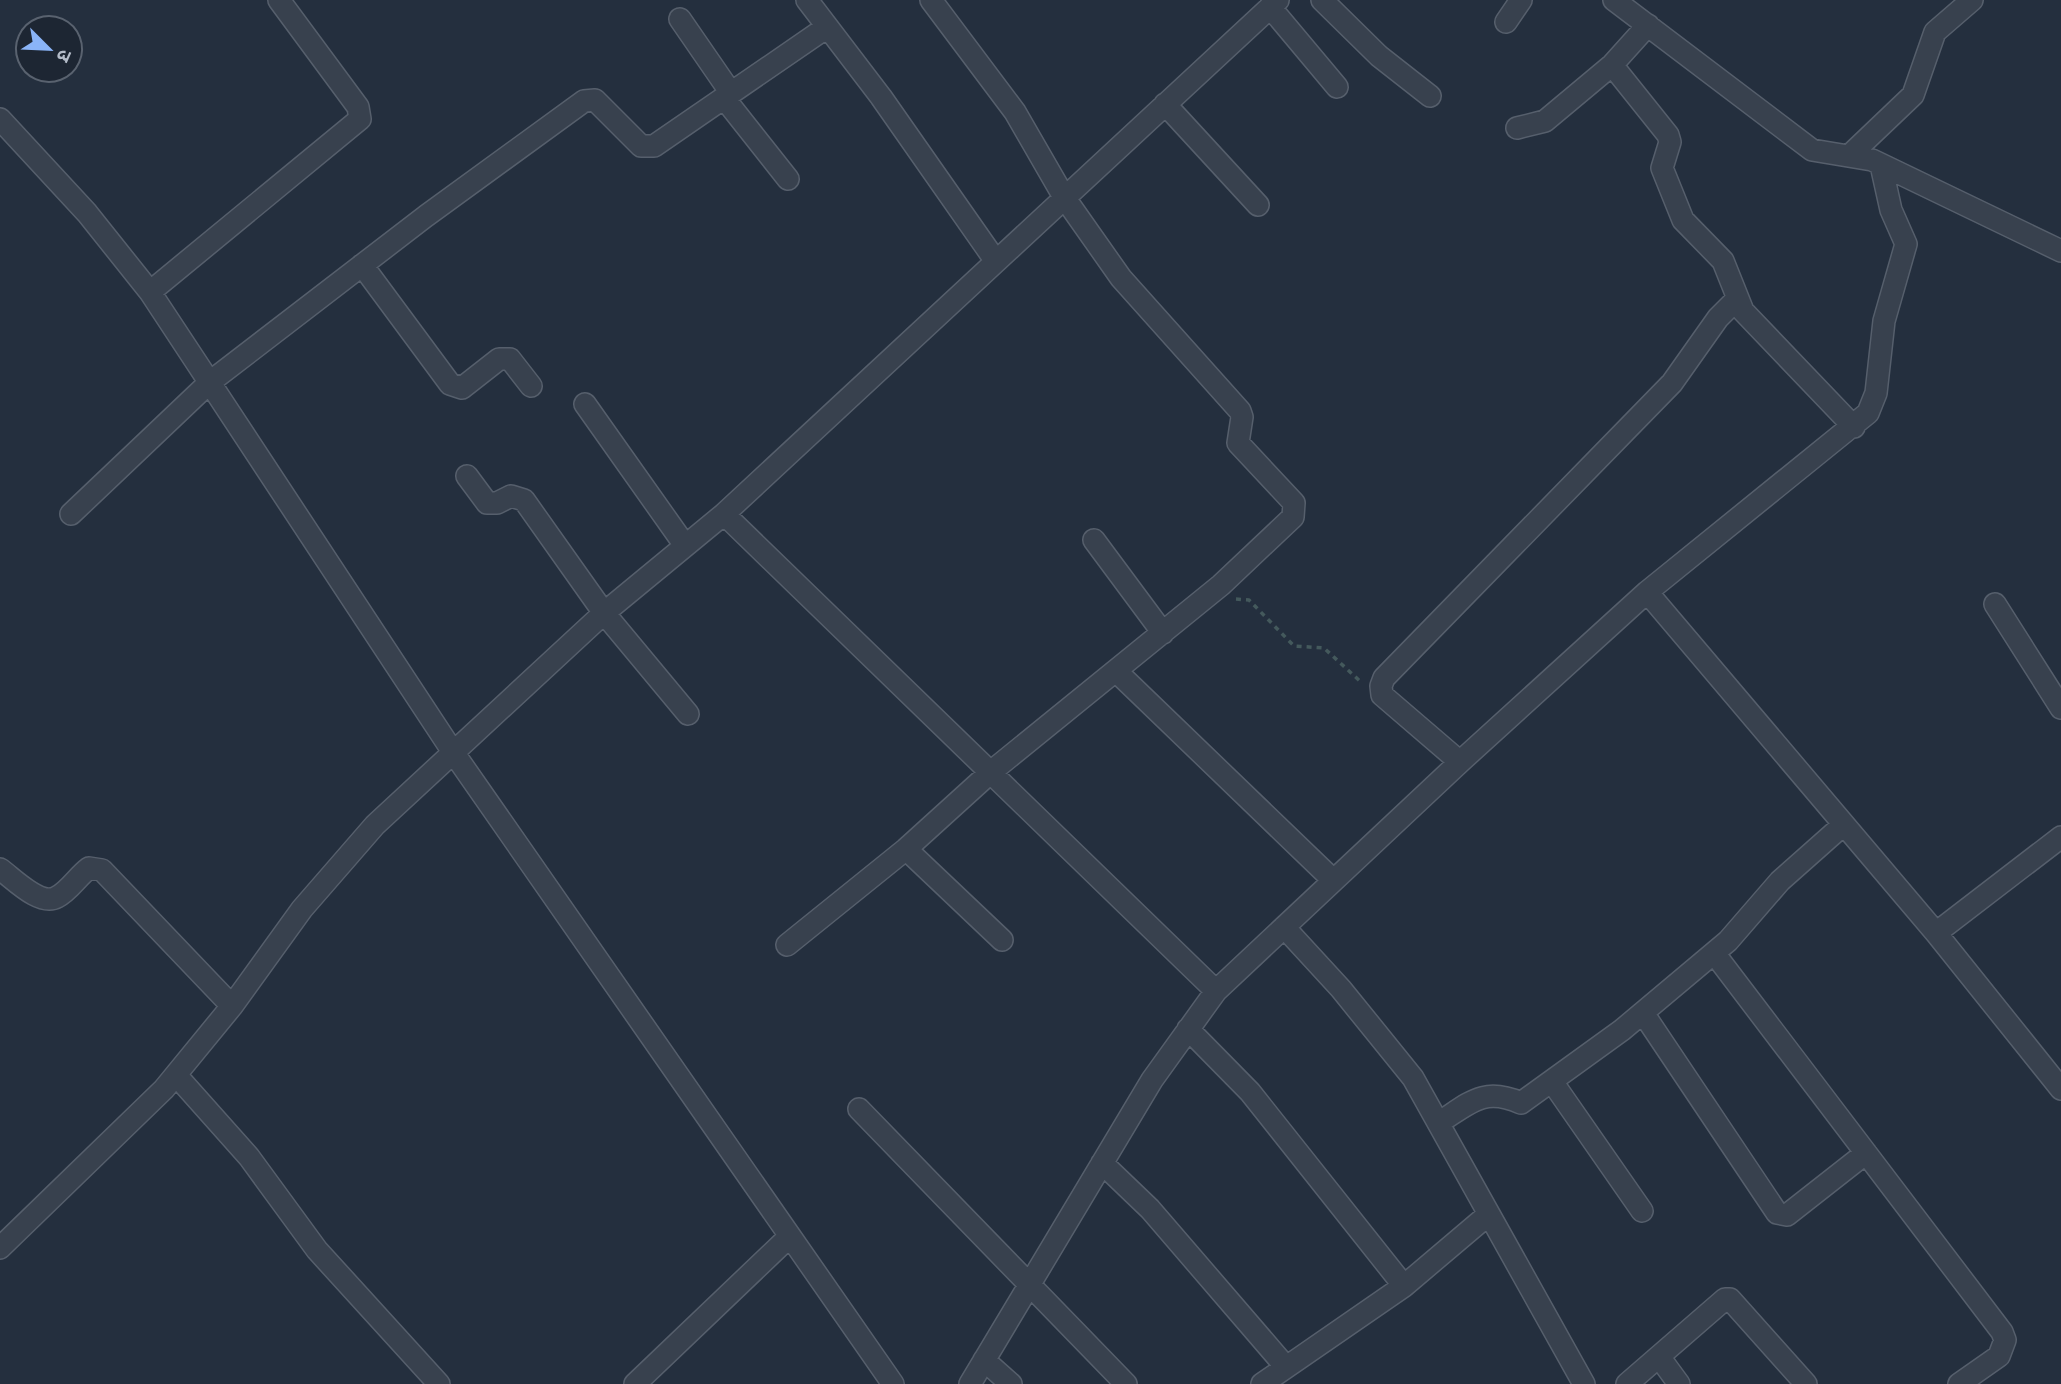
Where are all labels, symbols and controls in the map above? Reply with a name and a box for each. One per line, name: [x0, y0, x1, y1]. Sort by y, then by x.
north arrow: [14, 14, 84, 84]
text: उ: [51, 46, 77, 66]

